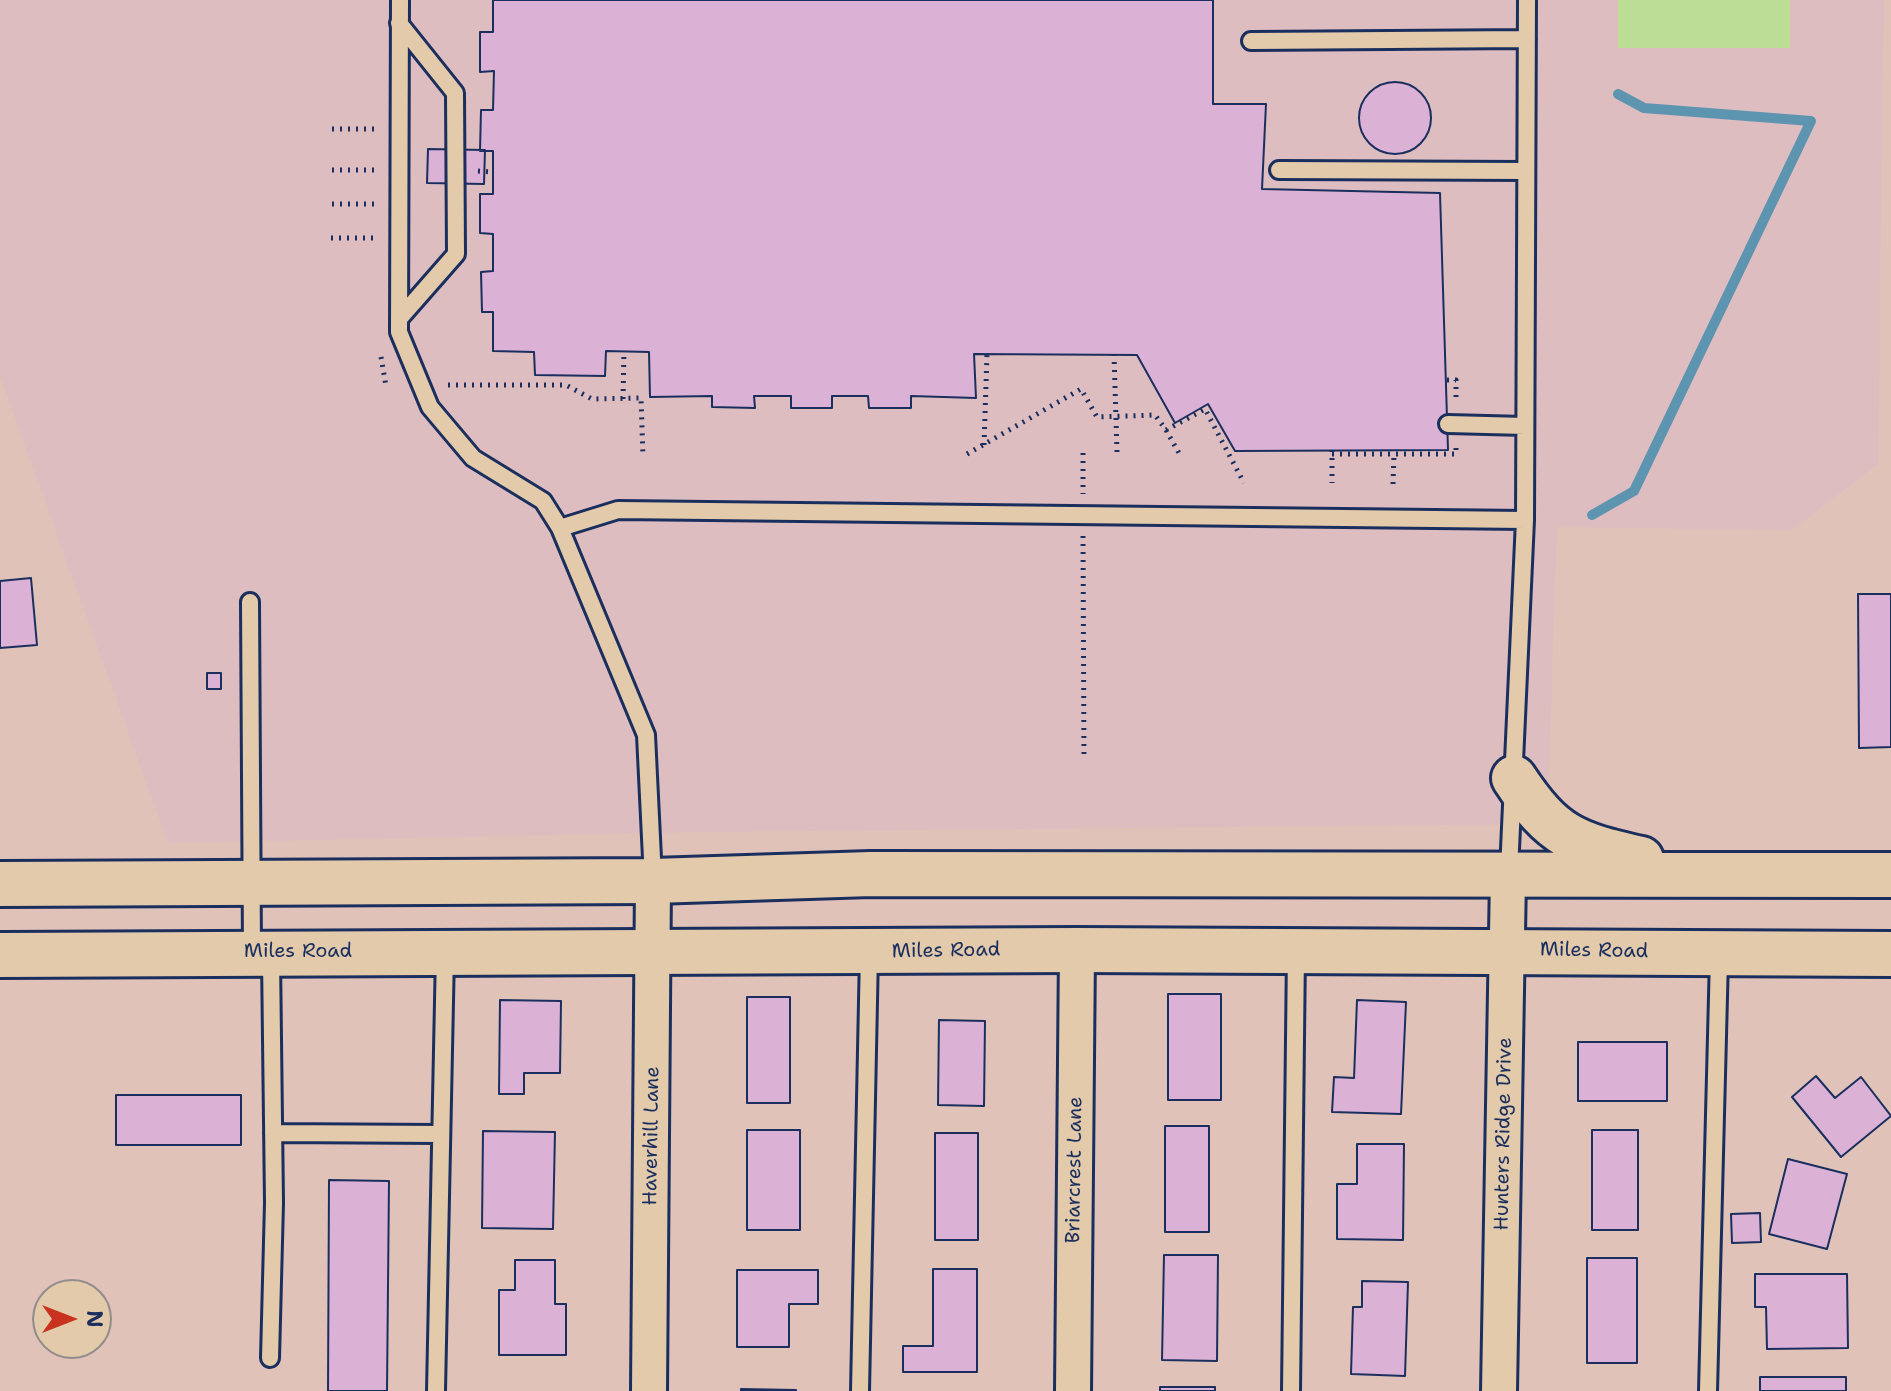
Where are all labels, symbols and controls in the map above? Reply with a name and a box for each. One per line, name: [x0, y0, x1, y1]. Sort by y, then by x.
street label: Miles Road: [892, 938, 1000, 964]
street label: Miles Road: [1540, 938, 1648, 964]
street label: Miles Road: [244, 940, 352, 964]
street label: Hunters Ridge Drive: [1490, 1037, 1518, 1231]
street label: Haverhill Lane: [639, 1066, 665, 1206]
street label: Briarcrest Lane: [1062, 1096, 1088, 1244]
north arrow: [32, 1279, 112, 1359]
text: N: [80, 1310, 109, 1328]

